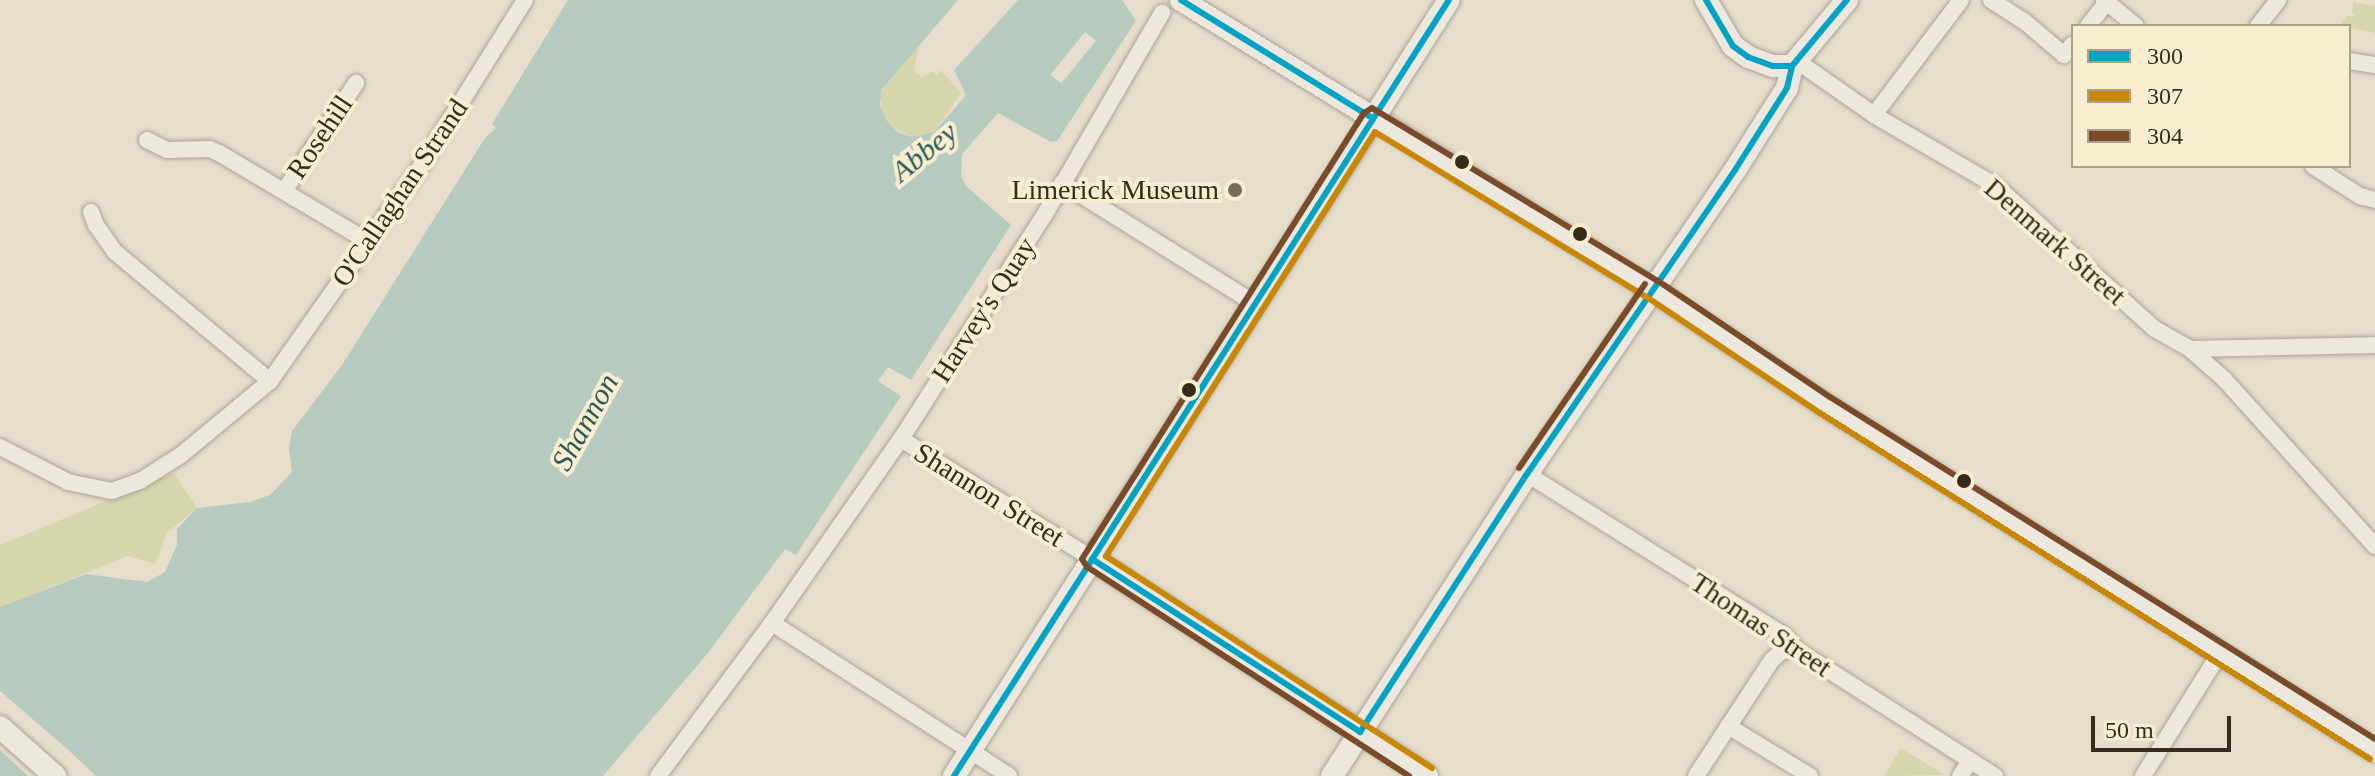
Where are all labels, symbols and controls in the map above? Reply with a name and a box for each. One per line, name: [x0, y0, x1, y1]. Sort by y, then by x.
legend: [2071, 24, 2351, 168]
text: 300: [2147, 43, 2183, 69]
text: 307: [2147, 83, 2183, 109]
street label: Rosehill: [280, 89, 360, 185]
street label: O'Callaghan Strand: [325, 93, 475, 293]
water label: Abbey: [884, 114, 964, 190]
text: 304: [2147, 123, 2183, 149]
unlabelled marker: [1454, 154, 1470, 170]
street label: Denmark Street: [1977, 171, 2133, 313]
place label: Limerick Museum: [1011, 173, 1219, 207]
marker: Limerick Museum: [1226, 181, 1244, 199]
unlabelled marker: [1572, 226, 1588, 242]
street label: Harvey's Quay: [925, 231, 1043, 389]
water label: Shannon: [544, 367, 626, 477]
unlabelled marker: [1181, 382, 1197, 398]
street label: Shannon Street: [908, 436, 1070, 554]
unlabelled marker: [1956, 473, 1972, 489]
street label: Thomas Street: [1684, 566, 1838, 684]
scale bar: [2095, 700, 2235, 750]
text: 50 m: [2105, 717, 2154, 743]

